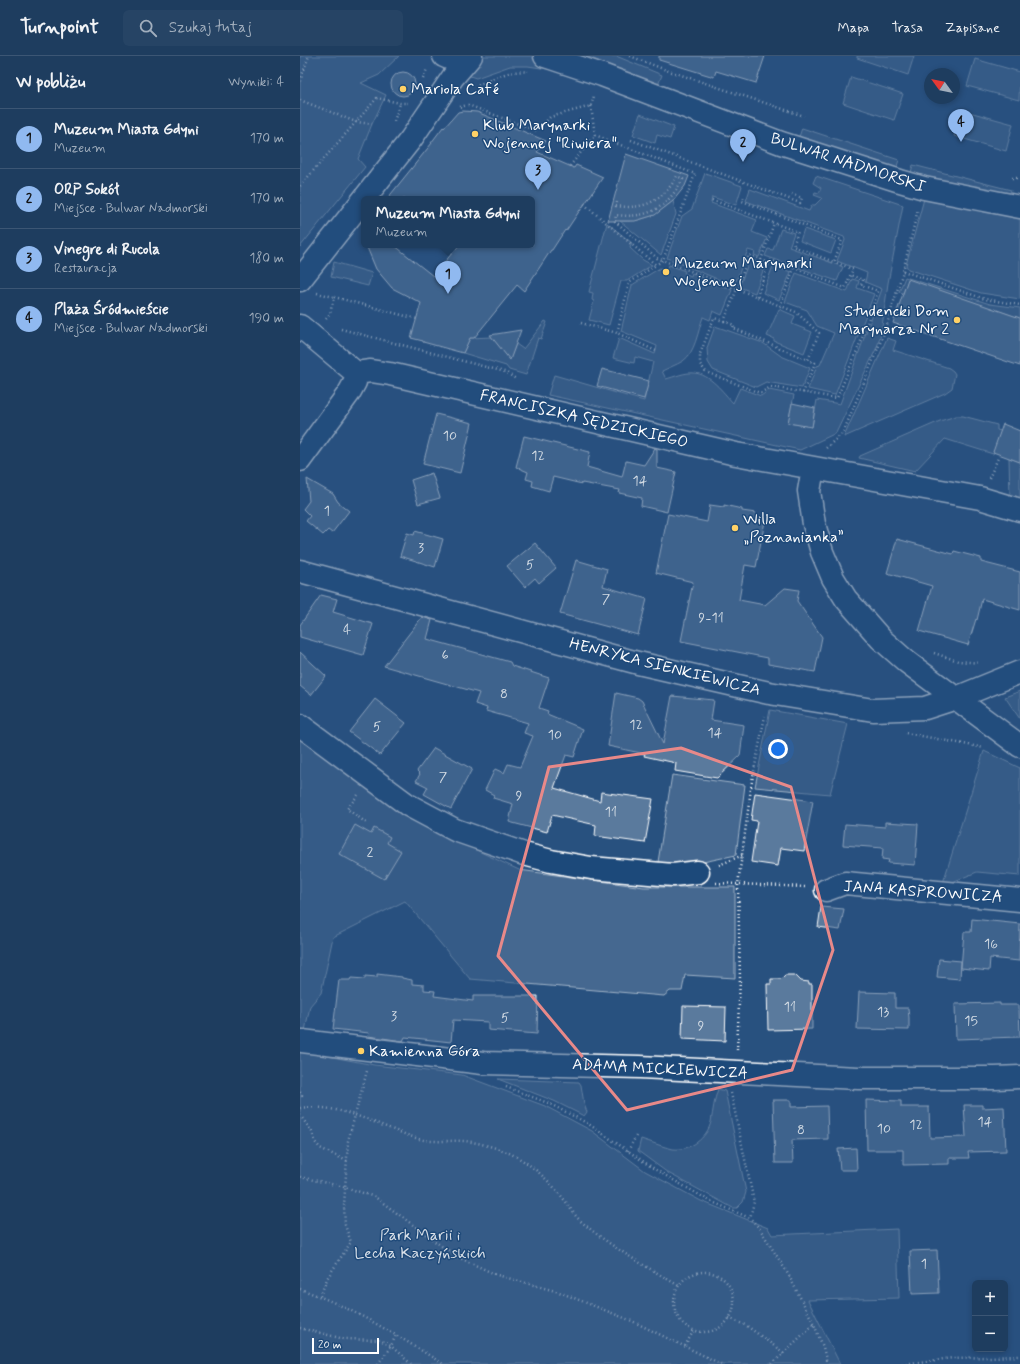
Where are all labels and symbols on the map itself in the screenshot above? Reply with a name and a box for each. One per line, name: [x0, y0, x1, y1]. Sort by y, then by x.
north arrow: [924, 68, 960, 104]
place label: Mariola Café: [411, 79, 499, 100]
marker: Mariola Café: [398, 84, 408, 94]
pin: 4: [948, 109, 974, 142]
place label: Klub Marynarki Wojennej "Riwiera": [483, 115, 617, 154]
street label: BULWAR NADMORSKI: [768, 128, 928, 198]
marker: Klub Marynarki Wojennej "Riwiera": [470, 129, 480, 139]
pin: 2: [730, 129, 756, 162]
pin: 3: [525, 157, 551, 190]
place label: Muzeum Marynarki Wojennej: [674, 253, 812, 292]
pin: 1: [435, 261, 461, 294]
marker: Muzeum Marynarki Wojennej: [661, 267, 671, 277]
place label: Studencki Dom Marynarza Nr 2: [839, 301, 949, 340]
marker: Studencki Dom Marynarza Nr 2: [952, 315, 962, 325]
street label: FRANCISZKA SĘDZICKIEGO: [478, 385, 690, 453]
house number: 10: [443, 427, 457, 445]
house number: 12: [531, 447, 545, 465]
house number: 14: [633, 472, 648, 490]
house number: 1: [324, 502, 330, 520]
place label: Willa „Poznanianka”: [743, 509, 844, 548]
marker: Willa „Poznanianka”: [730, 523, 740, 533]
house number: 3: [418, 539, 424, 557]
house number: 5: [526, 556, 534, 574]
house number: 7: [602, 590, 611, 608]
house number: 9-11: [698, 609, 724, 627]
house number: 4: [343, 621, 351, 639]
street label: HENRYKA SIENKIEWICZA: [567, 633, 763, 701]
house number: 6: [441, 646, 449, 664]
house number: 8: [500, 685, 508, 703]
house number: 12: [629, 716, 643, 734]
house number: 5: [373, 718, 381, 736]
house number: 14: [708, 724, 723, 742]
house number: 10: [548, 726, 562, 744]
your location: [768, 739, 788, 759]
house number: 7: [439, 768, 448, 786]
house number: 9: [516, 787, 523, 805]
house number: 11: [605, 803, 617, 821]
house number: 2: [367, 843, 374, 861]
street label: JANA KASPROWICZA: [843, 876, 1003, 908]
house number: 16: [984, 935, 998, 953]
house number: 11: [784, 998, 796, 1016]
house number: 13: [877, 1003, 889, 1021]
house number: 3: [391, 1007, 397, 1025]
house number: 5: [501, 1009, 509, 1027]
house number: 15: [964, 1012, 978, 1030]
house number: 9: [698, 1017, 705, 1035]
place label: Kamienna Góra: [369, 1041, 480, 1062]
marker: Kamienna Góra: [356, 1046, 366, 1056]
street label: ADAMA MICKIEWICZA: [572, 1054, 748, 1084]
house number: 14: [978, 1113, 993, 1131]
house number: 12: [909, 1116, 923, 1134]
house number: 10: [877, 1120, 891, 1138]
house number: 8: [797, 1121, 805, 1139]
park label: Park Marii i Lecha Kaczyńskich: [354, 1225, 486, 1264]
house number: 1: [921, 1255, 927, 1273]
scale bar: [312, 1336, 379, 1355]

